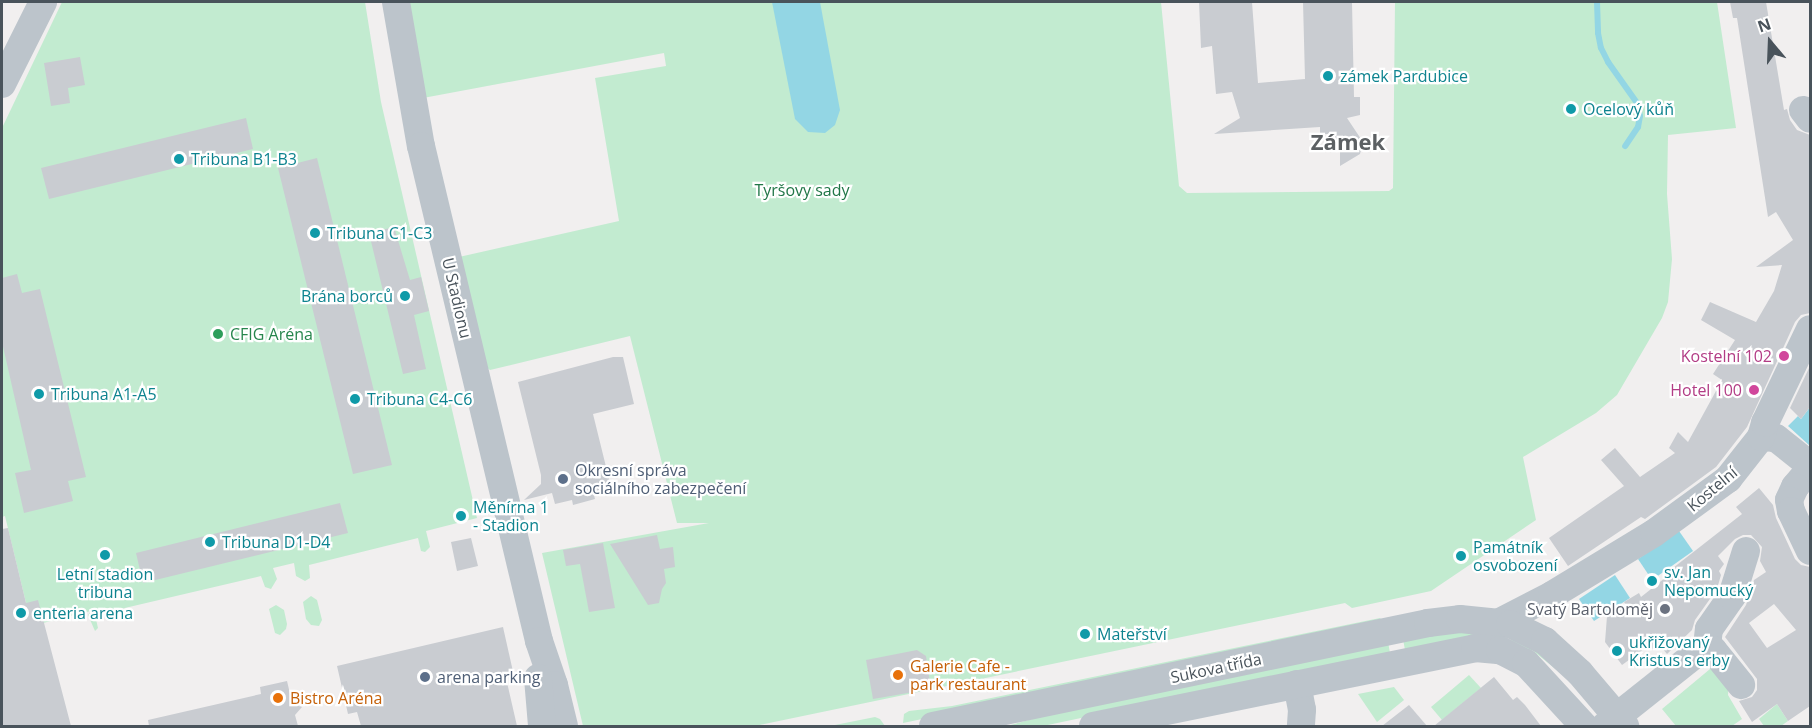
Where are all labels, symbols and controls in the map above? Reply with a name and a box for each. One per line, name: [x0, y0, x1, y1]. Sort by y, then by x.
north arrow: [1740, 12, 1800, 72]
text: N: [1754, 12, 1774, 38]
place label: zámek Pardubice: [1340, 66, 1468, 86]
marker: zámek Pardubice: [1321, 69, 1335, 83]
place label: Ocelový kůň: [1583, 99, 1674, 119]
marker: Ocelový kůň: [1564, 102, 1578, 116]
district label: Zámek: [1311, 129, 1385, 155]
place label: Tribuna B1-B3: [191, 149, 297, 169]
marker: Tribuna B1-B3: [172, 152, 186, 166]
park label: Tyršovy sady: [754, 180, 850, 200]
place label: Tribuna C1-C3: [327, 223, 432, 243]
marker: Tribuna C1-C3: [308, 226, 322, 240]
street label: U Stadionu: [438, 256, 476, 340]
place label: Brána borců: [301, 286, 393, 306]
marker: Brána borců: [398, 289, 412, 303]
place label: CFIG Aréna: [230, 324, 313, 344]
marker: CFIG Aréna: [211, 327, 225, 341]
place label: Kostelní 102: [1681, 346, 1772, 366]
marker: Kostelní 102: [1777, 349, 1791, 363]
place label: Hotel 100: [1670, 380, 1742, 400]
marker: Hotel 100: [1747, 383, 1761, 397]
place label: Tribuna A1-A5: [51, 384, 157, 404]
marker: Tribuna A1-A5: [32, 387, 46, 401]
place label: Tribuna C4-C6: [367, 389, 472, 409]
marker: Tribuna C4-C6: [348, 392, 362, 406]
place label: Okresní správa sociálního zabezpečení: [575, 460, 746, 498]
street label: Kostelní: [1683, 462, 1741, 516]
marker: Okresní správa sociálního zabezpečení: [556, 472, 570, 486]
place label: Měnírna 1 - Stadion: [473, 497, 549, 535]
marker: Měnírna 1 - Stadion: [454, 509, 468, 523]
place label: Tribuna D1-D4: [222, 532, 331, 552]
marker: Tribuna D1-D4: [203, 535, 217, 549]
place label: Památník osvobození: [1473, 537, 1558, 575]
marker: Letní stadion tribuna: [98, 548, 112, 562]
marker: Památník osvobození: [1454, 549, 1468, 563]
place label: sv. Jan Nepomucký: [1664, 562, 1753, 600]
place label: Letní stadion tribuna: [57, 564, 153, 602]
marker: sv. Jan Nepomucký: [1645, 574, 1659, 588]
place label: Svatý Bartoloměj: [1527, 599, 1653, 619]
marker: Svatý Bartoloměj: [1658, 602, 1672, 616]
place label: enteria arena: [33, 603, 133, 623]
marker: enteria arena: [14, 606, 28, 620]
place label: Mateřství: [1097, 624, 1167, 644]
marker: Mateřství: [1078, 627, 1092, 641]
place label: ukřižovaný Kristus s erby: [1629, 632, 1729, 670]
marker: ukřižovaný Kristus s erby: [1610, 644, 1624, 658]
street label: Sukova třída: [1169, 649, 1263, 687]
place label: Galerie Cafe - park restaurant: [910, 656, 1026, 694]
place label: arena parking: [437, 667, 540, 687]
marker: Galerie Cafe - park restaurant: [891, 668, 905, 682]
marker: arena parking: [418, 670, 432, 684]
place label: Bistro Aréna: [290, 688, 382, 708]
marker: Bistro Aréna: [271, 691, 285, 705]

